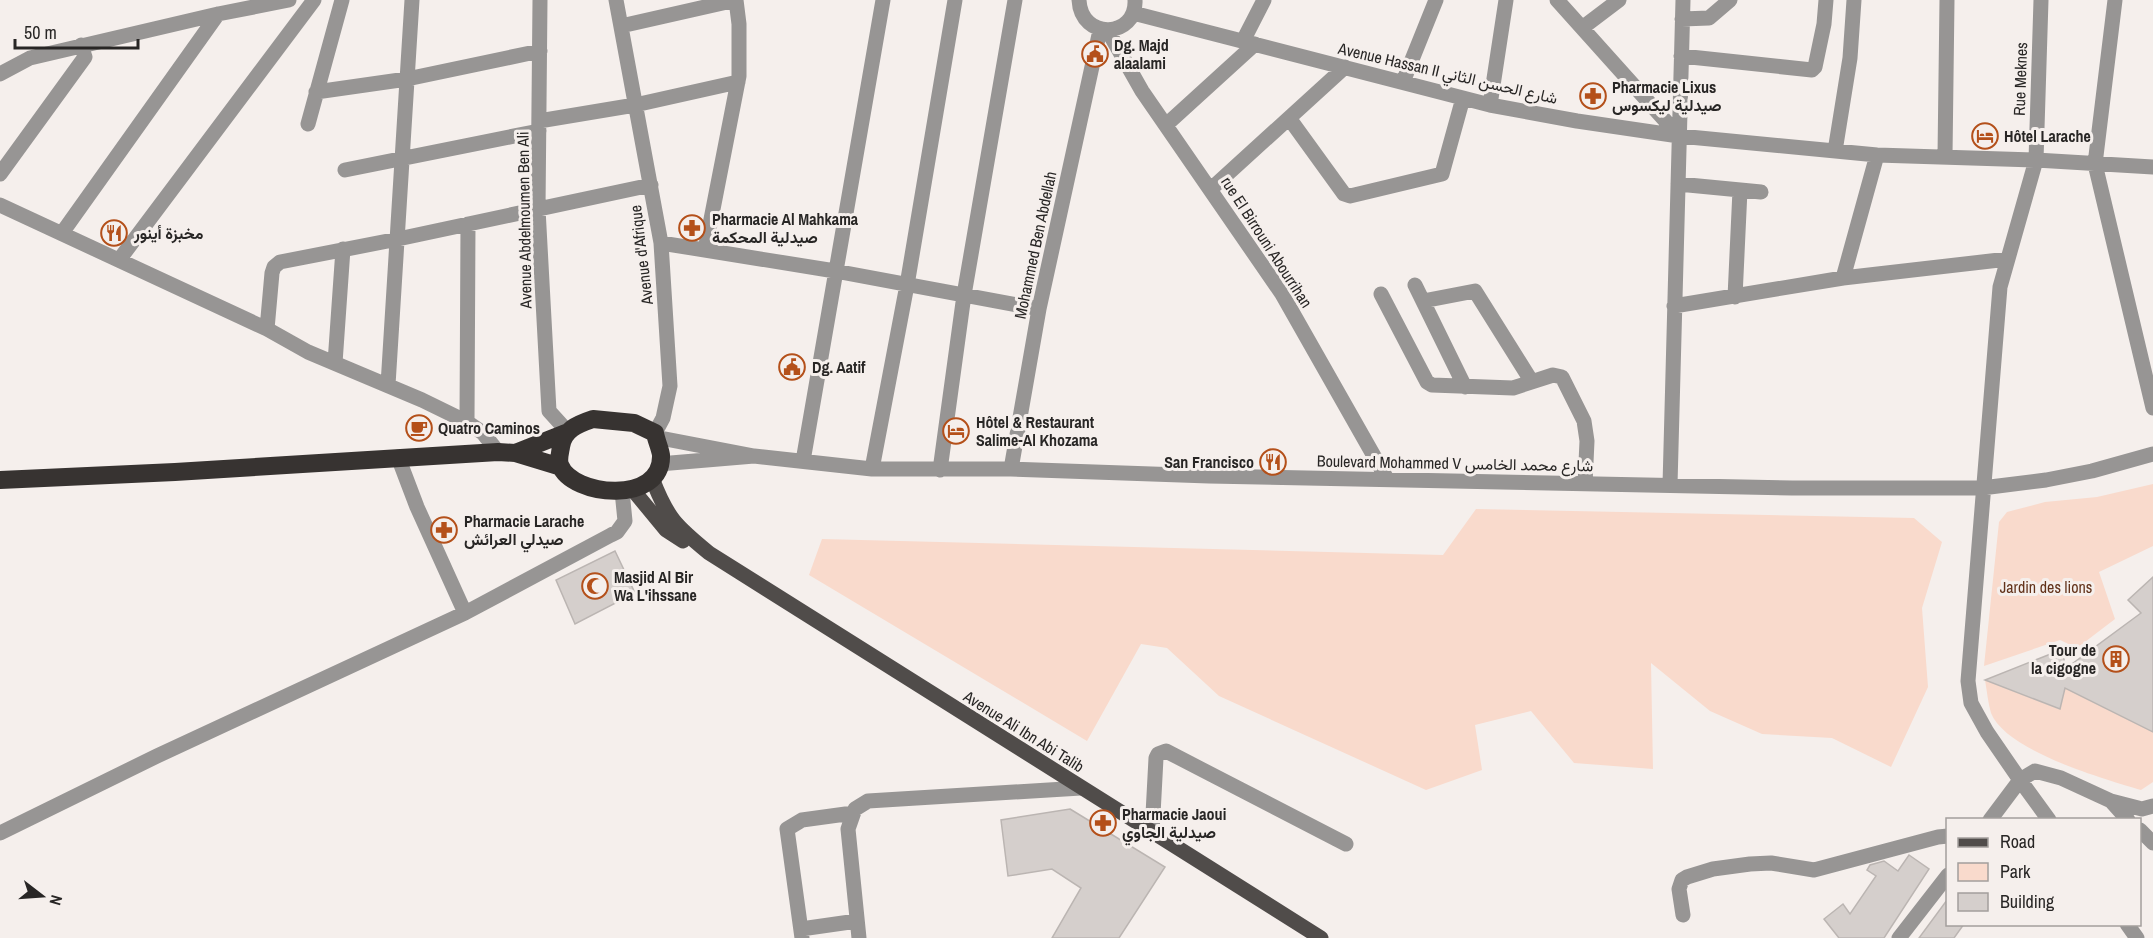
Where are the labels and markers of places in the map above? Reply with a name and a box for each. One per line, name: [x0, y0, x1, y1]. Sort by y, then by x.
place label: Dg. Majd alaalami: [1114, 34, 1169, 74]
public building icon: Dg. Majd alaalami: [1080, 39, 1110, 69]
place label: Pharmacie Lixus صيدلية ليكسوس: [1612, 76, 1722, 116]
pharmacy icon: Pharmacie Lixus صيدلية ليكسوس: [1578, 81, 1608, 111]
hotel icon: Hôtel Larache: [1970, 121, 2000, 151]
place label: Hôtel Larache: [2004, 125, 2091, 147]
place label: Pharmacie Al Mahkama صيدلية المحكمة: [712, 208, 859, 248]
pharmacy icon: Pharmacie Al Mahkama صيدلية المحكمة: [677, 213, 707, 243]
restaurant icon: مخبزة أينور: [99, 218, 129, 248]
place label: مخبزة أينور: [133, 222, 204, 244]
public building icon: Dg. Aatif: [777, 352, 807, 382]
place label: Dg. Aatif: [812, 356, 866, 378]
place label: Hôtel & Restaurant Salime-Al Khozama: [976, 411, 1098, 451]
cafe icon: Quatro Caminos: [404, 413, 434, 443]
hotel icon: Hôtel & Restaurant Salime-Al Khozama: [941, 416, 971, 446]
place label: Quatro Caminos: [438, 417, 540, 439]
restaurant icon: San Francisco: [1258, 447, 1288, 477]
place label: San Francisco: [1164, 451, 1254, 473]
place label: Pharmacie Larache صيدلي العرائش: [464, 510, 584, 553]
pharmacy icon: Pharmacie Larache صيدلي العرائش: [429, 515, 459, 545]
place label: Masjid Al Bir Wa L'ihssane: [614, 566, 697, 606]
mosque icon: Masjid Al Bir Wa L'ihssane: [580, 571, 610, 601]
place label: Tour de la cigogne: [2031, 639, 2096, 679]
building icon: Tour de la cigogne: [2101, 644, 2131, 674]
place label: Pharmacie Jaoui صيدلية الجاوي: [1122, 803, 1226, 846]
pharmacy icon: Pharmacie Jaoui صيدلية الجاوي: [1088, 808, 1118, 838]

